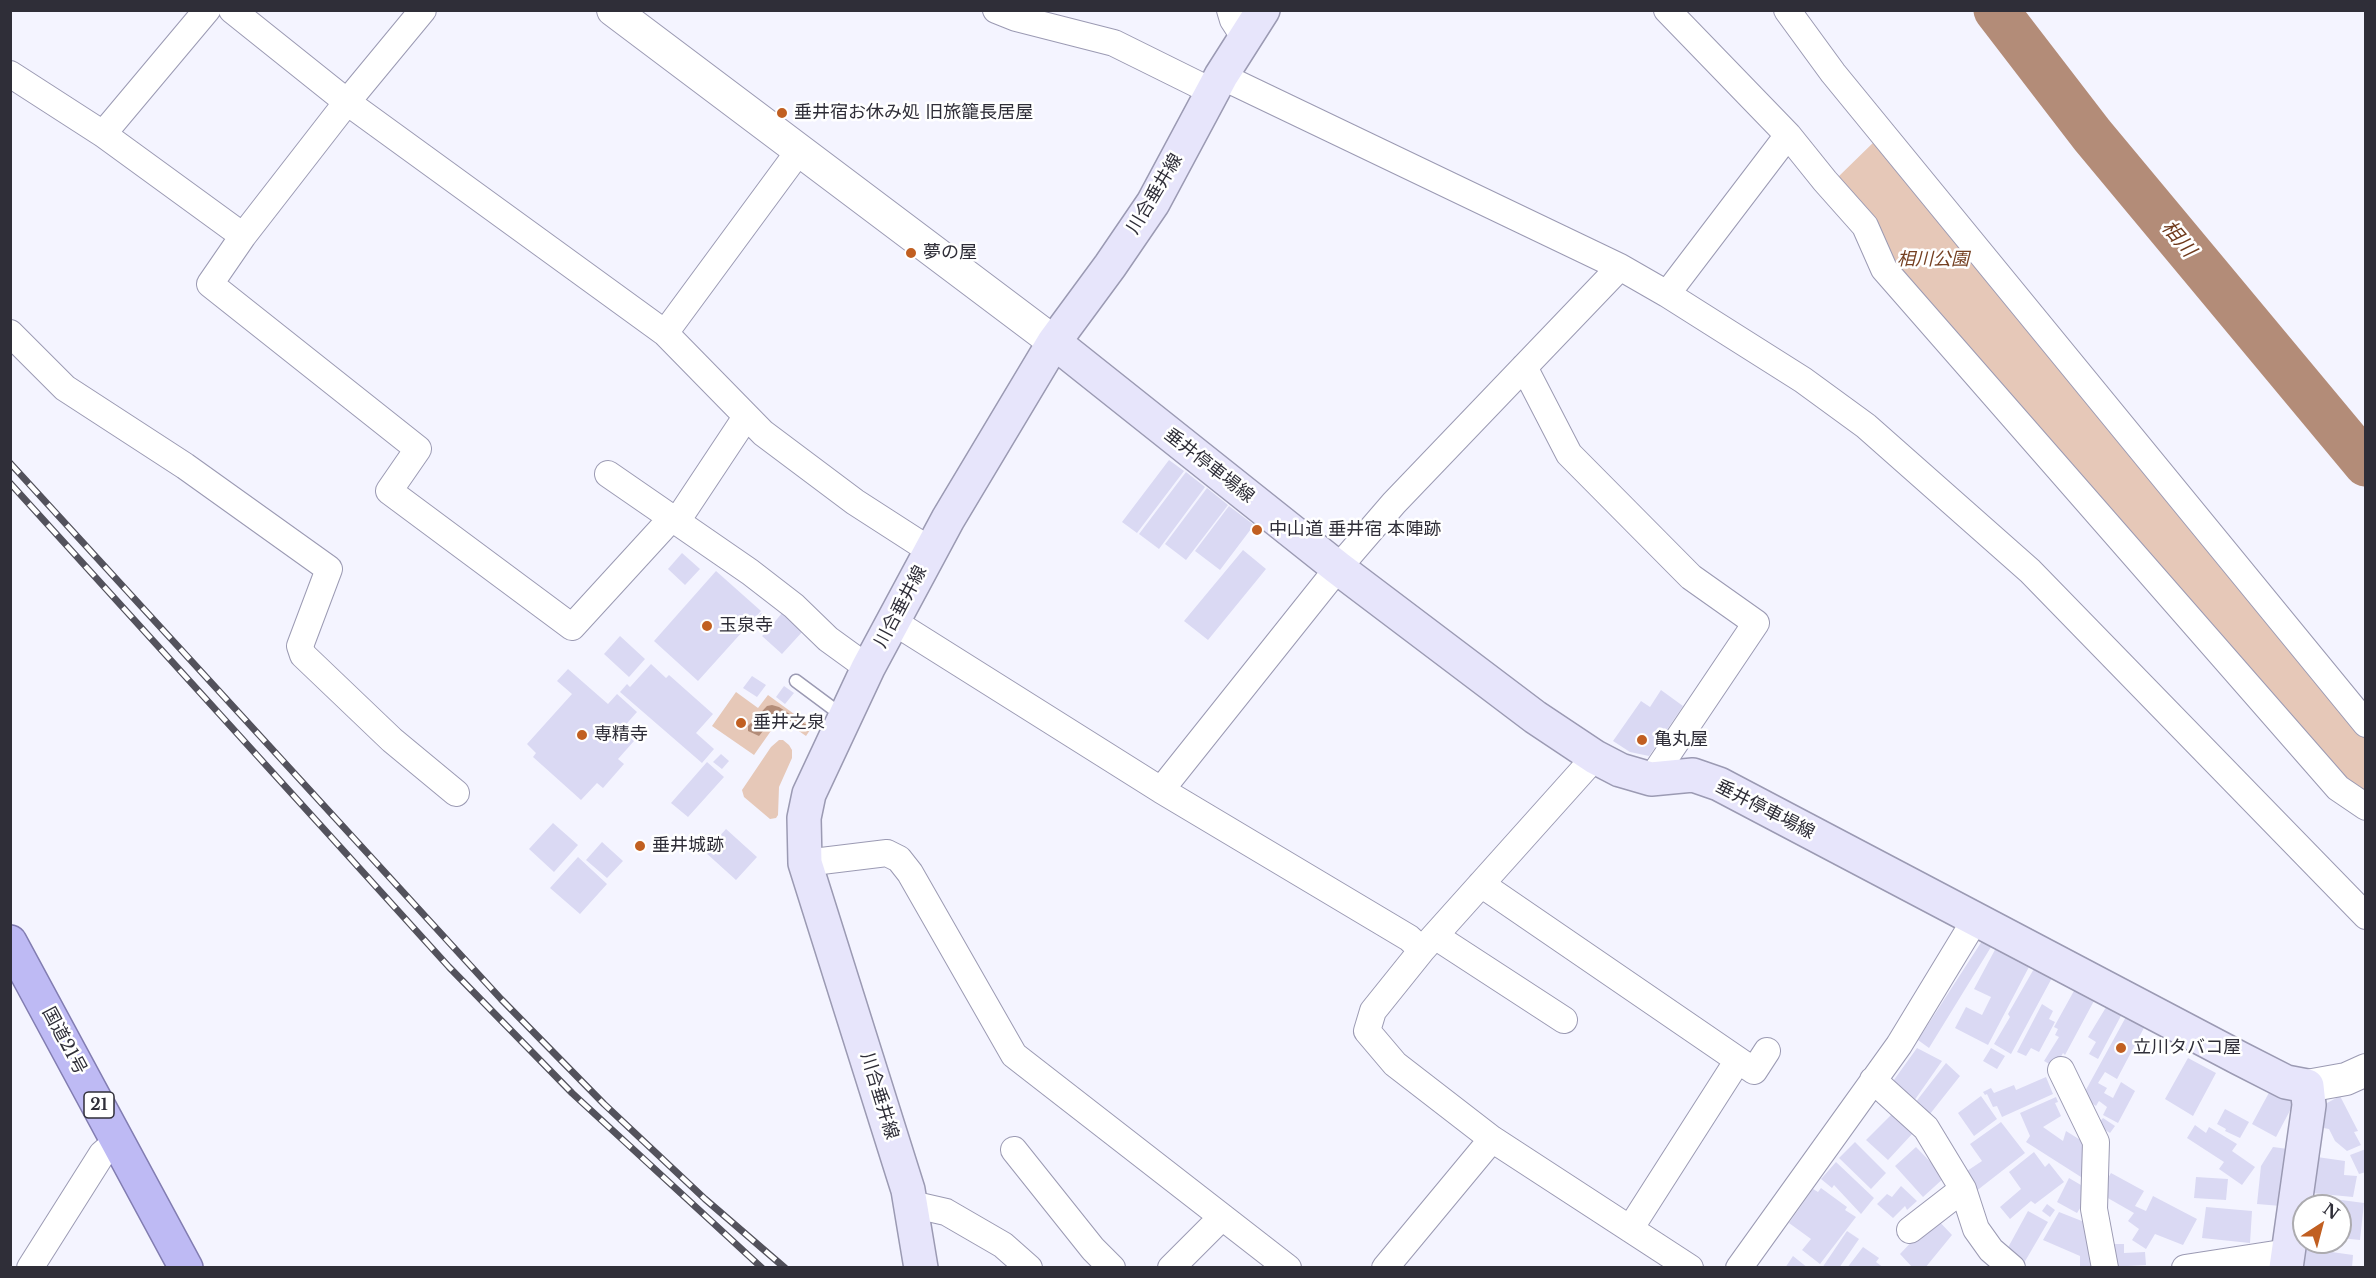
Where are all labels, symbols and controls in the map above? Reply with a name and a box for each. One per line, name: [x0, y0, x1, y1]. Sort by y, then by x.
place label: 垂井宿お休み処 旧旅籠長居屋: [794, 102, 1033, 124]
marker: 垂井宿お休み処 旧旅籠長居屋: [775, 106, 789, 120]
street label: 川合垂井線: [1123, 150, 1187, 238]
water label: 相川: [2156, 216, 2200, 262]
place label: 夢の屋: [923, 242, 977, 264]
marker: 夢の屋: [904, 246, 918, 260]
park label: 相川公園: [1897, 249, 1969, 271]
street label: 垂井停車場線: [1160, 424, 1258, 508]
place label: 中山道 垂井宿 本陣跡: [1269, 519, 1441, 541]
marker: 中山道 垂井宿 本陣跡: [1250, 523, 1264, 537]
street label: 川合垂井線: [870, 562, 932, 652]
place label: 玉泉寺: [719, 615, 773, 637]
marker: 玉泉寺: [700, 619, 714, 633]
place label: 垂井之泉: [753, 712, 825, 734]
marker: 垂井之泉: [734, 716, 748, 730]
place label: 専精寺: [594, 724, 648, 746]
marker: 専精寺: [575, 728, 589, 742]
place label: 亀丸屋: [1654, 729, 1708, 751]
marker: 亀丸屋: [1635, 733, 1649, 747]
street label: 垂井停車場線: [1712, 776, 1818, 844]
place label: 垂井城跡: [652, 835, 724, 857]
marker: 垂井城跡: [633, 839, 647, 853]
street label: 国道21号: [37, 1004, 91, 1078]
place label: 立川タバコ屋: [2133, 1037, 2241, 1059]
marker: 立川タバコ屋: [2114, 1041, 2128, 1055]
street label: 川合垂井線: [856, 1050, 902, 1142]
road number: 21: [84, 1092, 114, 1118]
north arrow: [2292, 1194, 2352, 1254]
text: N: [2319, 1199, 2343, 1224]

